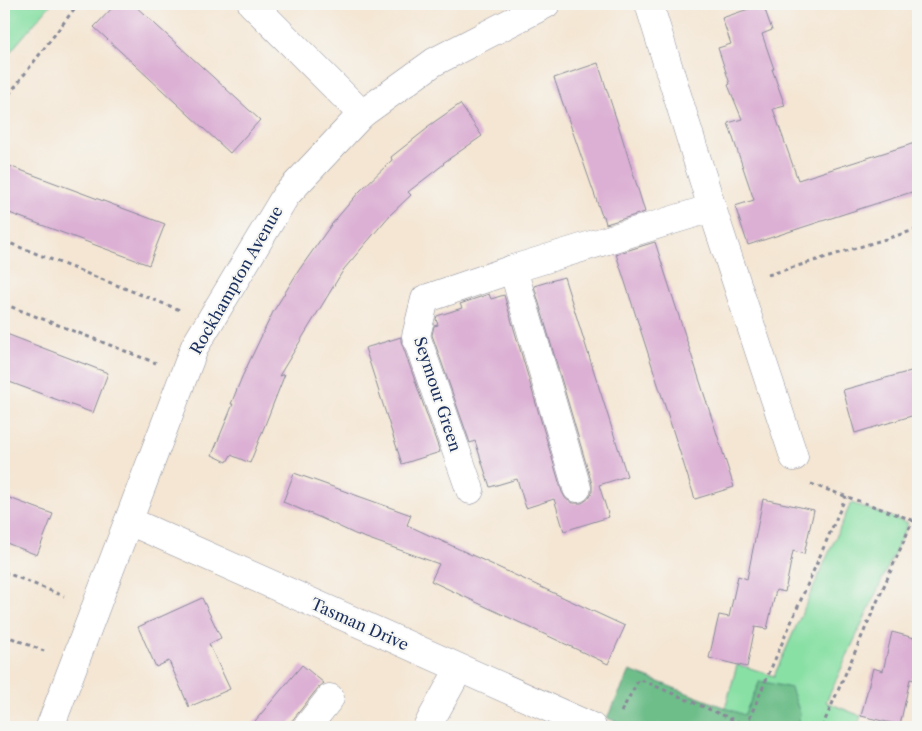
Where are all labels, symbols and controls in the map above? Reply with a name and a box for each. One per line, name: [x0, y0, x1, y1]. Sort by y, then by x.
street label: Rockhampton Avenue: [185, 202, 287, 358]
street label: Seymour Green: [410, 334, 466, 454]
street label: Tasman Drive: [308, 593, 412, 655]

